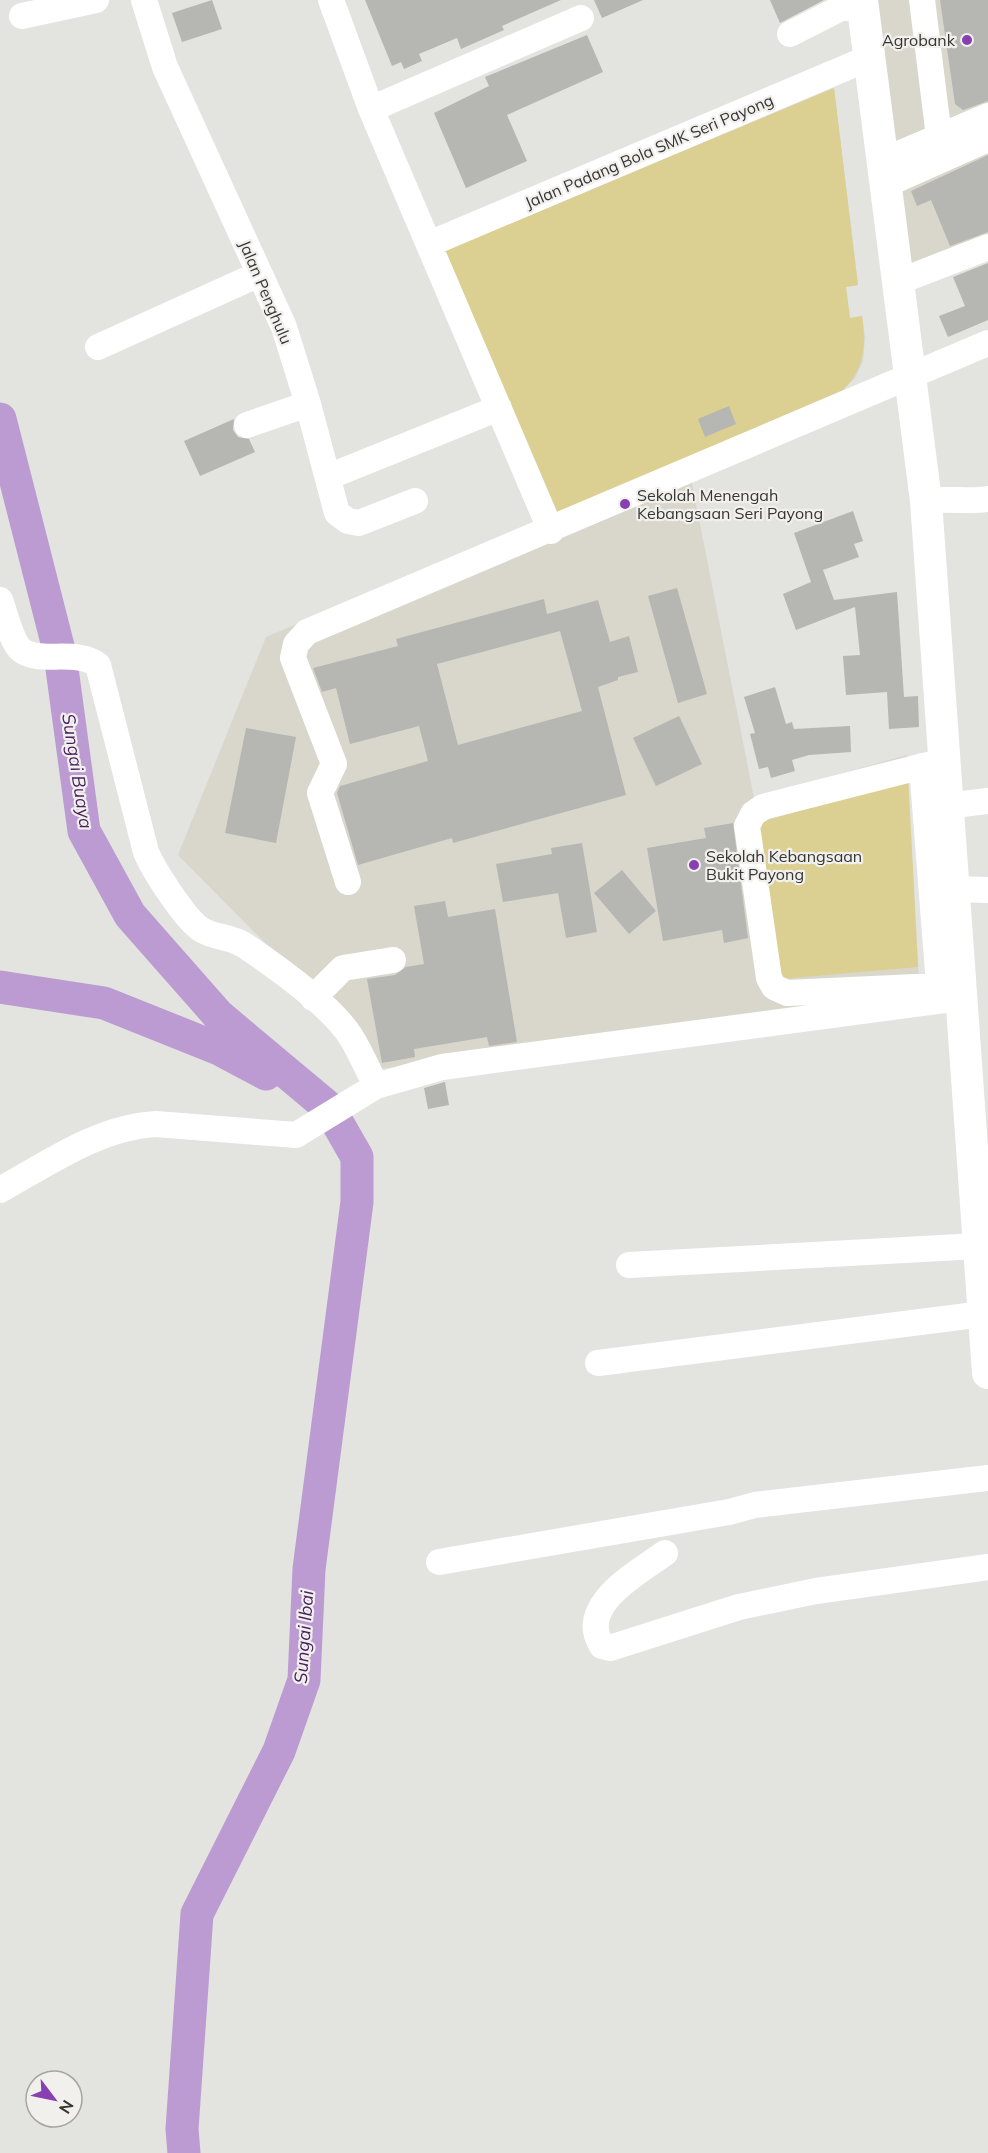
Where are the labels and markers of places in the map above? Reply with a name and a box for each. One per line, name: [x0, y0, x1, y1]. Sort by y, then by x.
place label: Agrobank: [882, 30, 956, 50]
marker: Agrobank: [960, 33, 974, 47]
place label: Sekolah Menengah Kebangsaan Seri Payong: [637, 485, 823, 523]
marker: Sekolah Menengah Kebangsaan Seri Payong: [618, 497, 632, 511]
place label: Sekolah Kebangsaan Bukit Payong: [706, 846, 862, 884]
marker: Sekolah Kebangsaan Bukit Payong: [687, 858, 701, 872]

